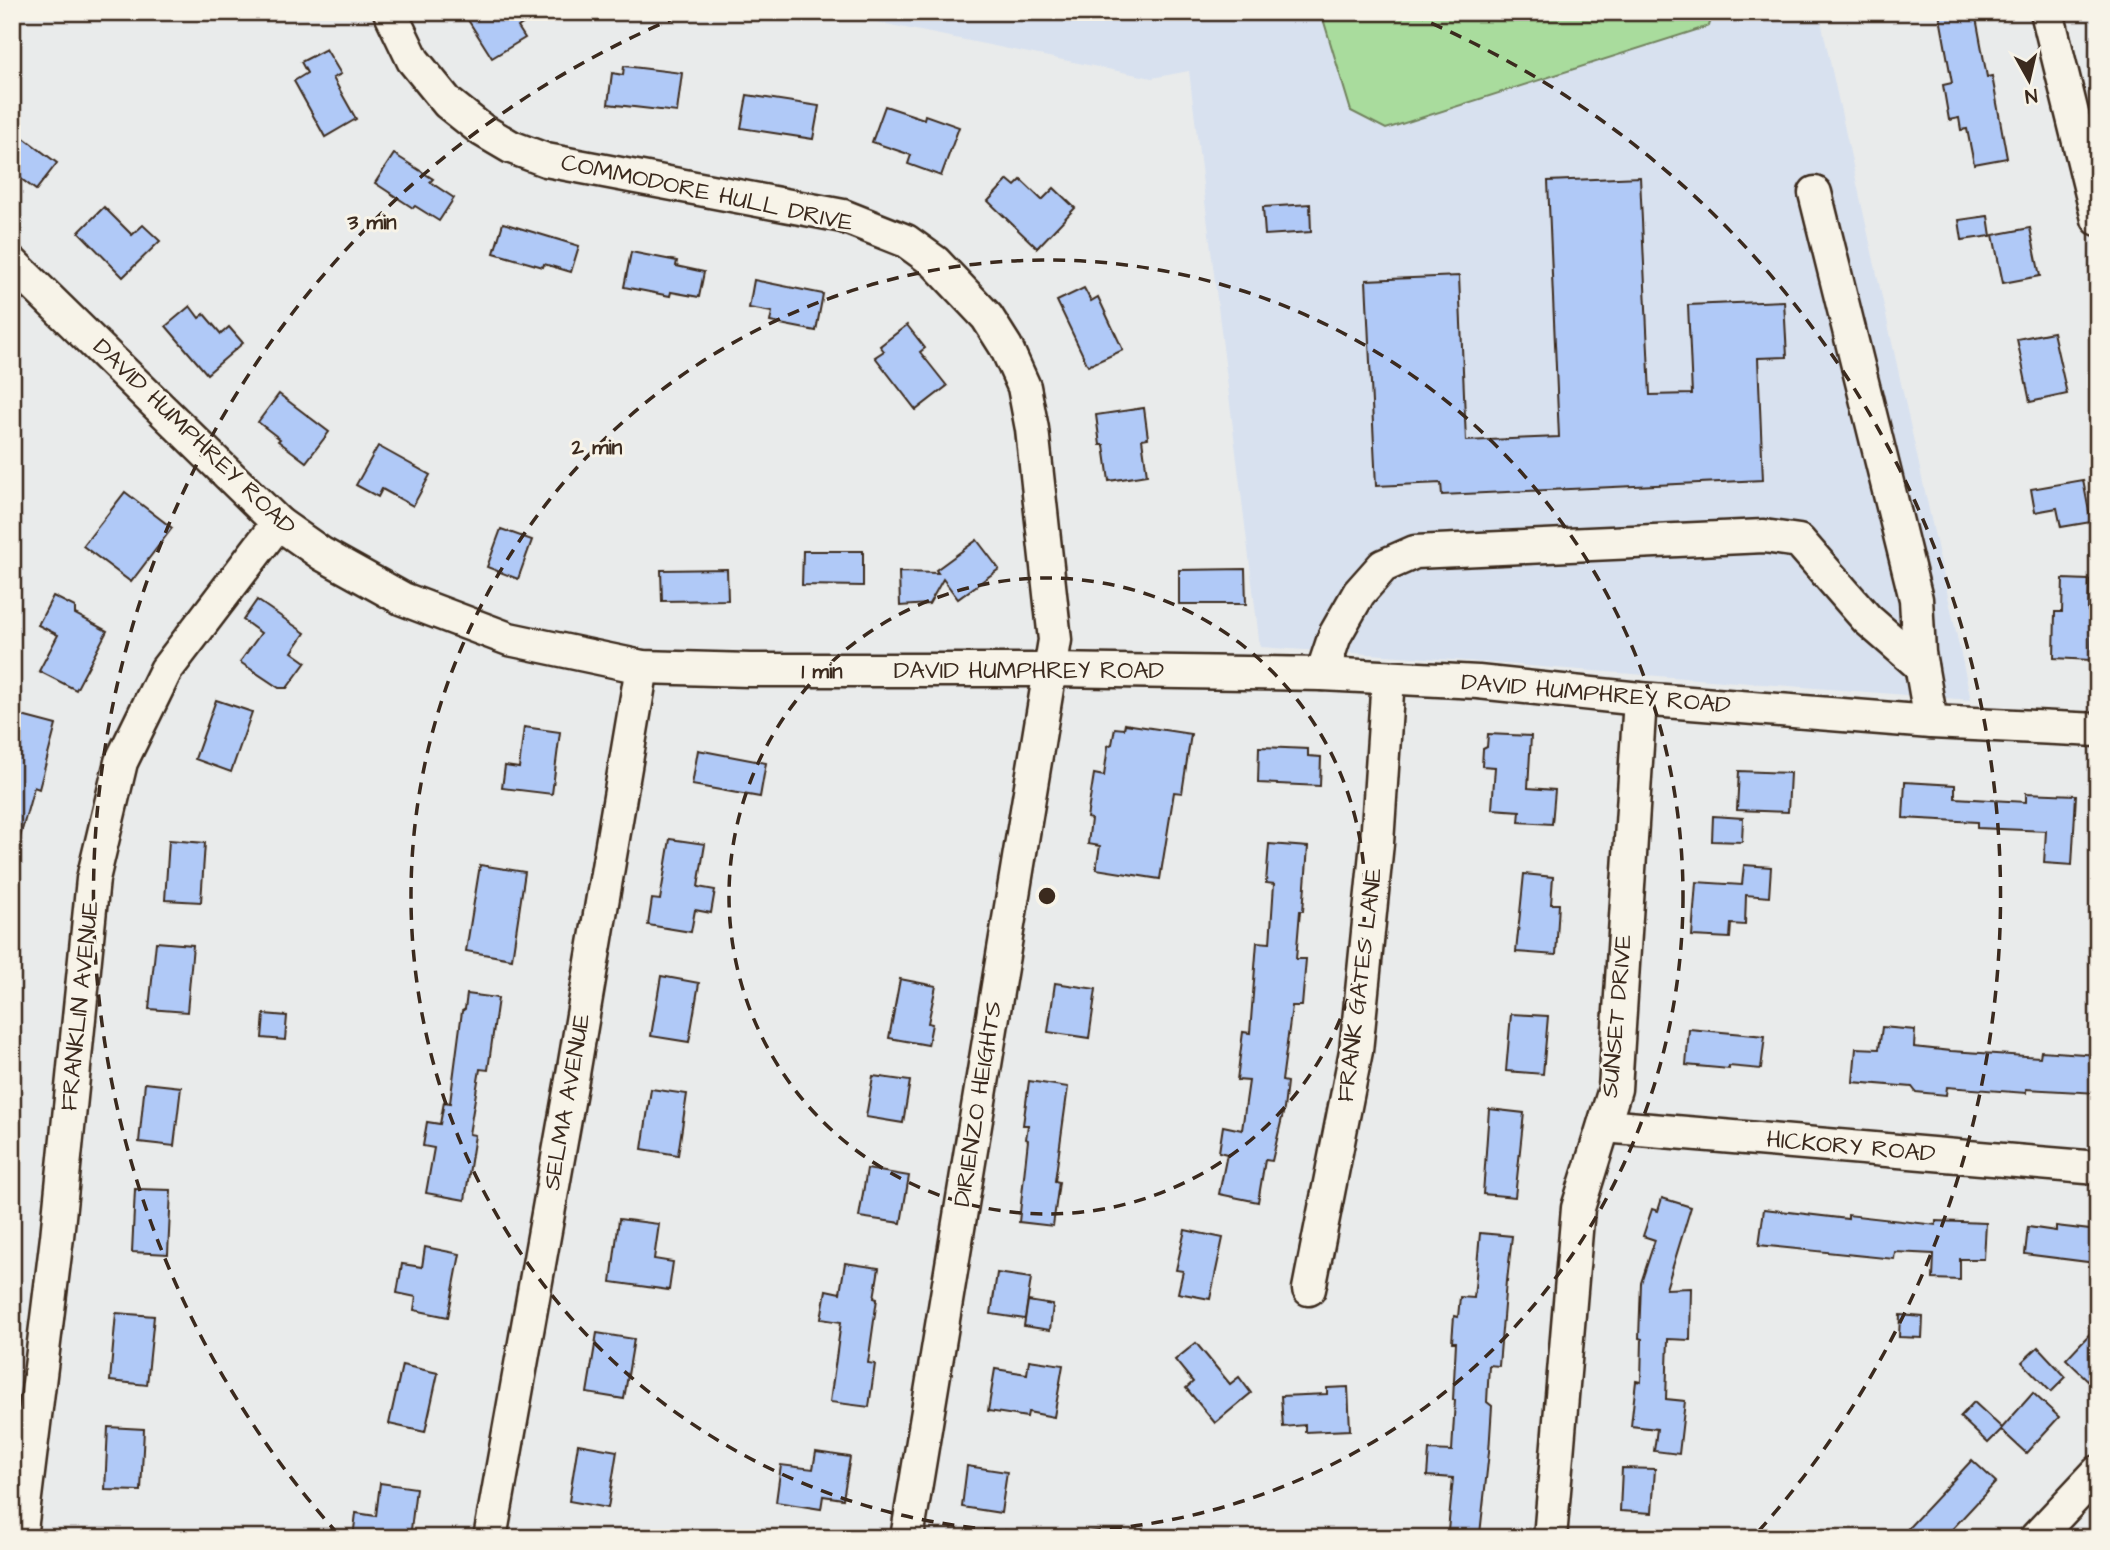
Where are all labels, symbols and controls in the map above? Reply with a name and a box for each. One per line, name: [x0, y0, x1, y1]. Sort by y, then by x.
north arrow: [1994, 46, 2064, 116]
text: N: [2023, 81, 2039, 110]
street label: COMMODORE HULL DRIVE: [558, 145, 856, 241]
text: 3 min: [346, 208, 397, 237]
street label: DAVID HUMPHREY ROAD: [85, 331, 303, 543]
text: 2 min: [571, 433, 623, 462]
street label: DAVID HUMPHREY ROAD: [894, 654, 1164, 688]
text: 1 min: [801, 657, 843, 686]
street label: DAVID HUMPHREY ROAD: [1460, 665, 1732, 723]
street label: FRANK GATES LANE: [1329, 866, 1391, 1104]
centre of rings: [1035, 884, 1059, 908]
street label: FRANKLIN AVENUE: [52, 899, 108, 1113]
street label: SUNSET DRIVE: [1593, 933, 1641, 1099]
street label: DIRIENZO HEIGHTS: [945, 999, 1011, 1209]
street label: SELMA AVENUE: [535, 1011, 599, 1193]
street label: HICKORY ROAD: [1765, 1123, 1937, 1171]

